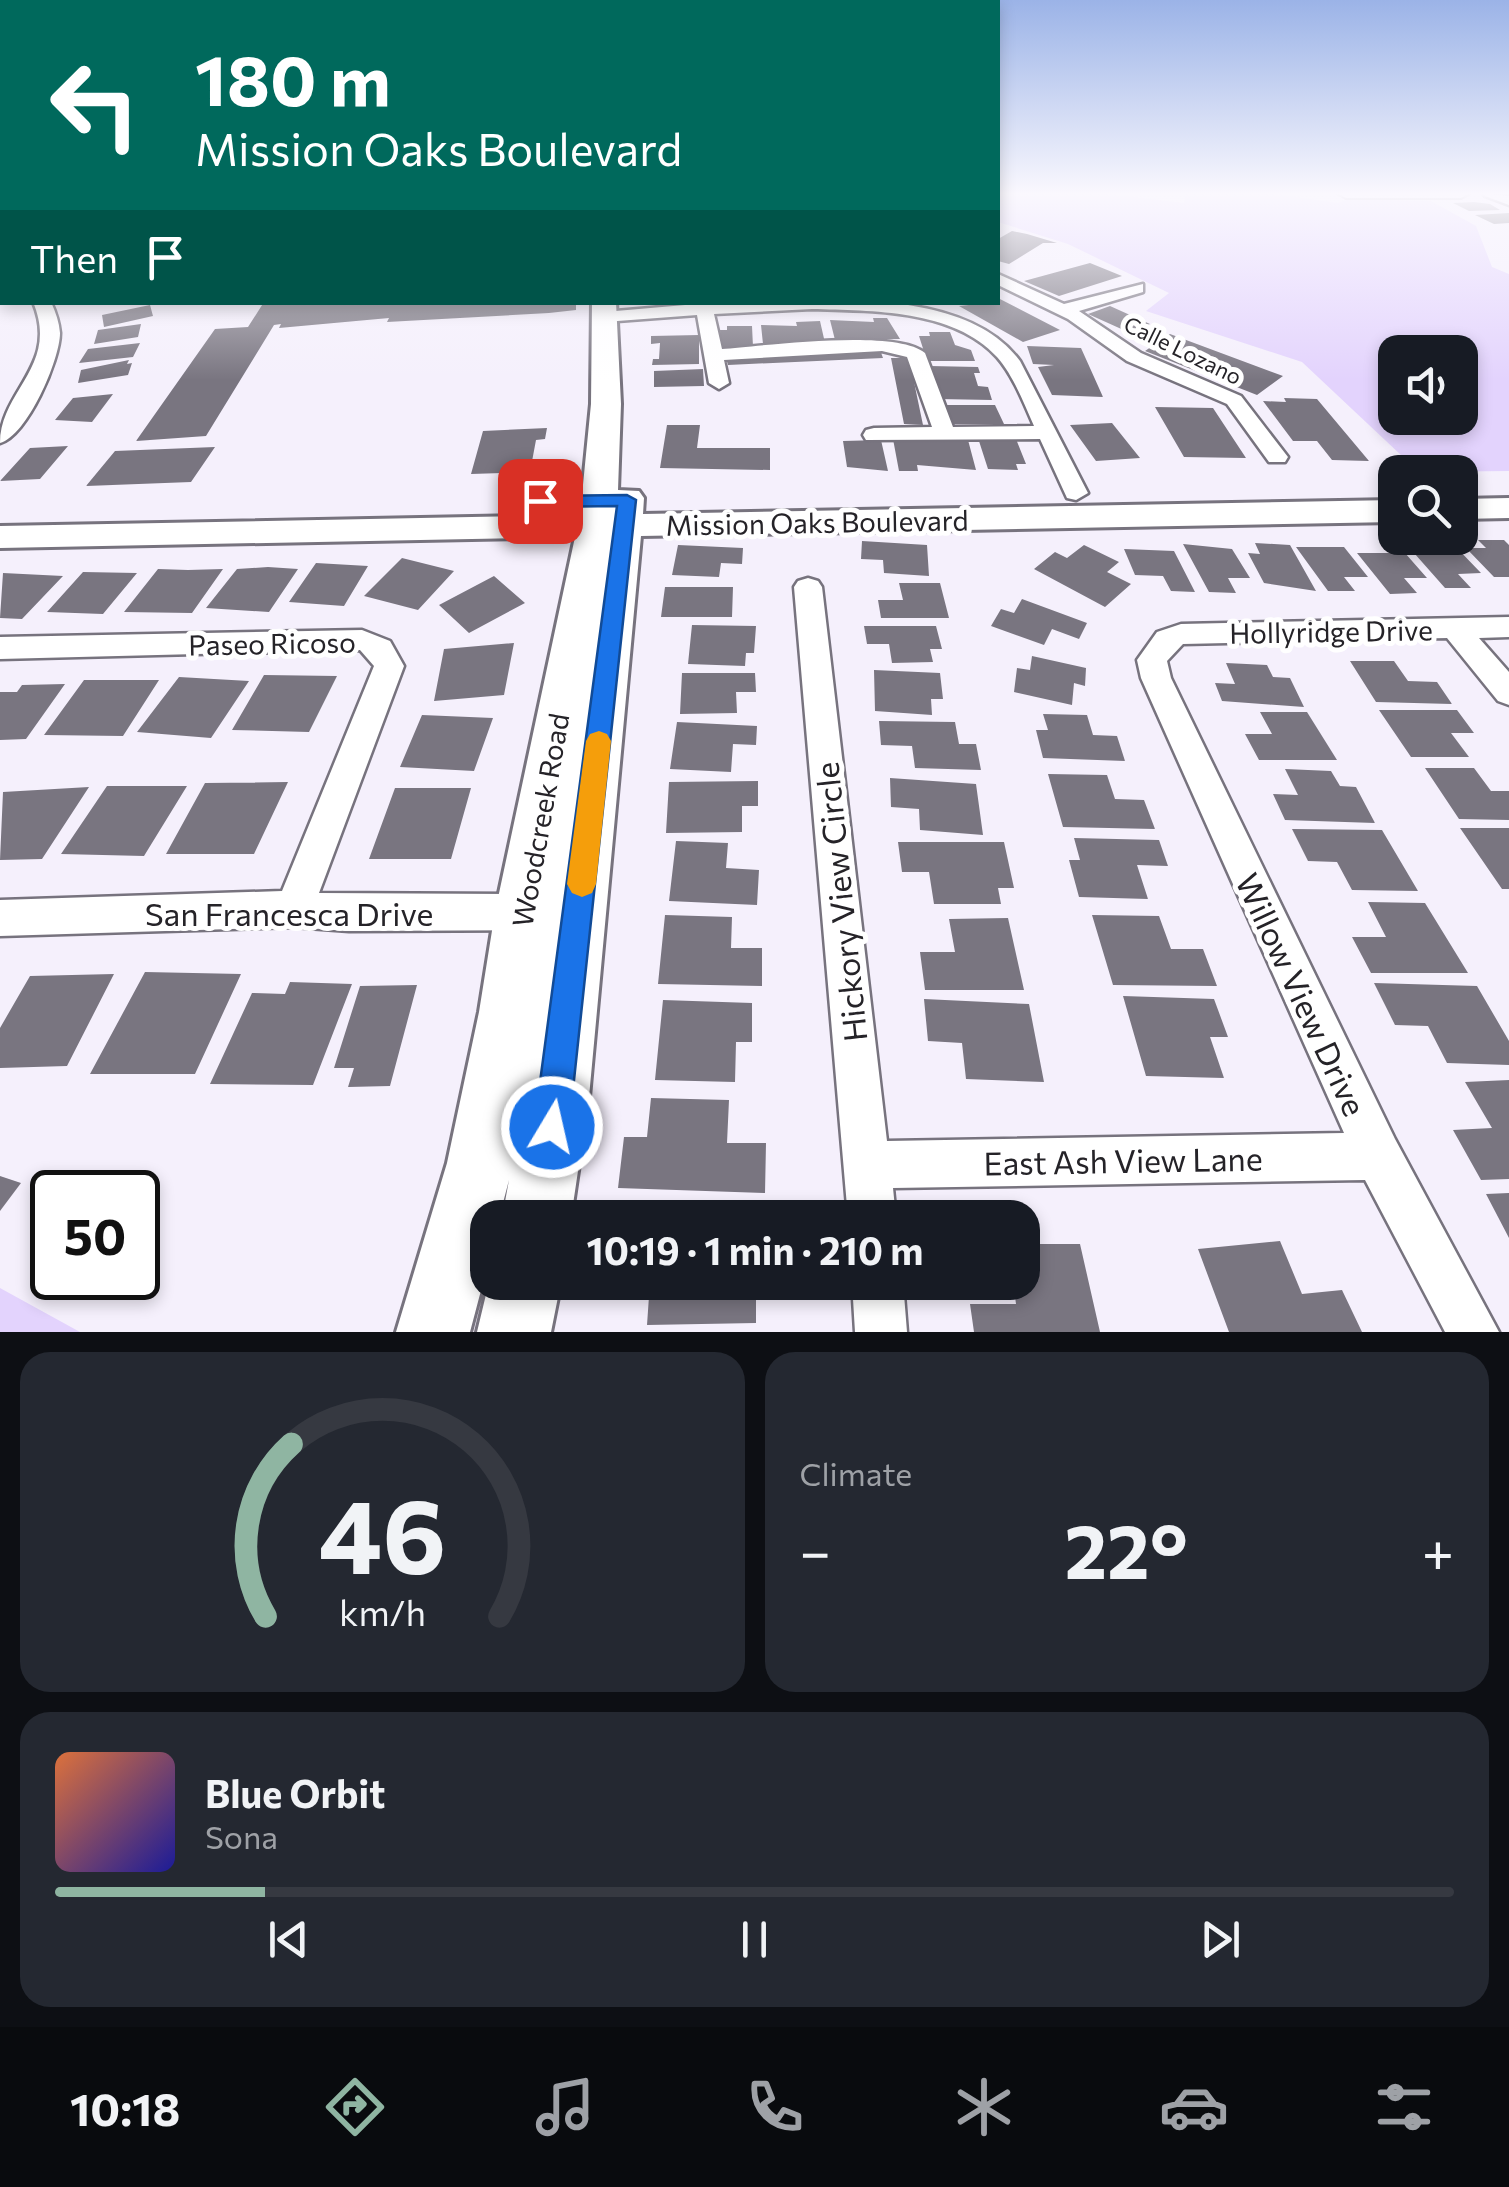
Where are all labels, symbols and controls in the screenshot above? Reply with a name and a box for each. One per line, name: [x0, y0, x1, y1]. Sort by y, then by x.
text: 180 m: [195, 35, 391, 120]
icon: left: [30, 40, 160, 170]
text: Mission Oaks Boulevard: [195, 120, 682, 175]
icon: arrive: [138, 230, 193, 285]
text: Then: [30, 234, 118, 281]
street label: Calle Lozano: [1120, 310, 1246, 390]
map controls: [1378, 335, 1478, 555]
button: sound: [1378, 335, 1478, 435]
button: search: [1378, 455, 1478, 555]
pin: [498, 459, 583, 544]
icon: arrive: [513, 474, 568, 529]
street label: Mission Oaks Boulevard: [665, 502, 969, 542]
street label: Hollyridge Drive: [1229, 612, 1433, 650]
street label: Paseo Ricoso: [188, 625, 356, 661]
street label: Woodcreek Road: [504, 711, 576, 929]
street label: Hickory View Circle: [805, 760, 875, 1044]
street label: Willow View Drive: [1228, 866, 1376, 1122]
street label: San Francesca Drive: [145, 893, 433, 933]
position arrow: [500, 1075, 604, 1179]
street label: East Ash View Lane: [983, 1138, 1263, 1182]
speed limit sign: 50: [30, 1170, 160, 1300]
text: 10:19 · 1 min · 210 m: [587, 1226, 923, 1273]
text: Climate: [800, 1453, 912, 1493]
text: 46: [318, 1468, 446, 1595]
text: 22°: [1064, 1503, 1188, 1594]
text: −: [800, 1516, 831, 1583]
text: +: [1422, 1516, 1454, 1583]
text: km/h: [339, 1590, 426, 1633]
text: Blue Orbit: [205, 1769, 385, 1816]
text: Sona: [205, 1816, 278, 1856]
icon: previous: [261, 1912, 316, 1967]
icon: pause: [727, 1912, 782, 1967]
icon: next: [1193, 1912, 1248, 1967]
icon: directions: [320, 2072, 390, 2142]
icon: music: [530, 2072, 600, 2142]
icon: phone: [740, 2072, 810, 2142]
icon: climate: [949, 2072, 1019, 2142]
icon: car: [1159, 2072, 1229, 2142]
icon: filters: [1369, 2072, 1439, 2142]
text: 10:18: [70, 2080, 180, 2135]

